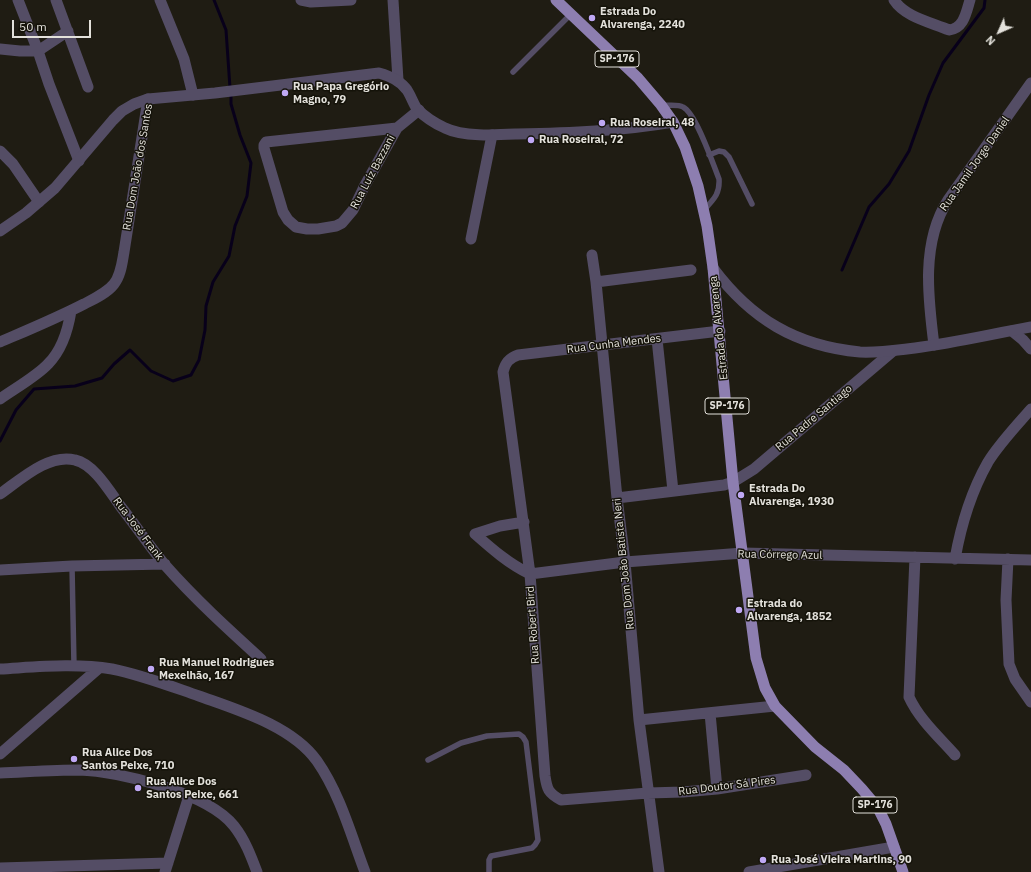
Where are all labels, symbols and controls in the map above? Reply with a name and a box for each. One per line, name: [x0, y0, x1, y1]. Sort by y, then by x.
place label: Estrada Do Alvarenga, 2240: [600, 5, 685, 31]
scale bar: [14, 12, 93, 38]
north arrow: [979, 12, 1019, 52]
marker: Estrada Do Alvarenga, 2240: [587, 13, 597, 23]
text: 50 m: [19, 19, 47, 34]
text: N: [983, 33, 998, 48]
road number: SP-176: [595, 51, 639, 67]
place label: Rua Papa Gregório Magno, 79: [293, 80, 389, 106]
marker: Rua Papa Gregório Magno, 79: [280, 88, 290, 98]
street label: Rua Dom João dos Santos: [120, 103, 156, 231]
street label: Rua Jamil Jorge Daniel: [937, 114, 1013, 214]
place label: Rua Roseiral, 48: [610, 116, 694, 130]
marker: Rua Roseiral, 48: [597, 118, 607, 128]
street label: Rua Luíz Bazzani: [348, 133, 398, 211]
place label: Rua Roseiral, 72: [539, 133, 623, 147]
marker: Rua Roseiral, 72: [526, 135, 536, 145]
street label: Estrada do Alvarenga: [707, 275, 731, 381]
street label: Rua Cunha Mendes: [566, 332, 662, 356]
street label: Rua Padre Santiago: [773, 382, 855, 454]
road number: SP-176: [705, 398, 749, 414]
place label: Estrada Do Alvarenga, 1930: [749, 482, 834, 508]
marker: Estrada Do Alvarenga, 1930: [736, 490, 746, 500]
street label: Rua José Frank: [110, 495, 166, 563]
street label: Rua Dom João Batista Neri: [611, 498, 637, 630]
street label: Rua Córrego Azul: [737, 548, 823, 562]
street label: Rua Robert Bird: [524, 586, 542, 664]
place label: Estrada do Alvarenga, 1852: [747, 597, 832, 623]
marker: Estrada do Alvarenga, 1852: [734, 605, 744, 615]
place label: Rua Manuel Rodrigues Mexelhão, 167: [159, 656, 274, 682]
marker: Rua Manuel Rodrigues Mexelhão, 167: [146, 664, 156, 674]
place label: Rua Alice Dos Santos Peixe, 710: [82, 746, 174, 772]
marker: Rua Alice Dos Santos Peixe, 710: [69, 754, 79, 764]
street label: Rua Doutor Sá Pires: [678, 773, 776, 799]
place label: Rua Alice Dos Santos Peixe, 661: [146, 775, 238, 801]
marker: Rua Alice Dos Santos Peixe, 661: [133, 783, 143, 793]
road number: SP-176: [853, 797, 897, 813]
place label: Rua José Vieira Martins, 90: [771, 853, 912, 867]
marker: Rua José Vieira Martins, 90: [758, 855, 768, 865]

